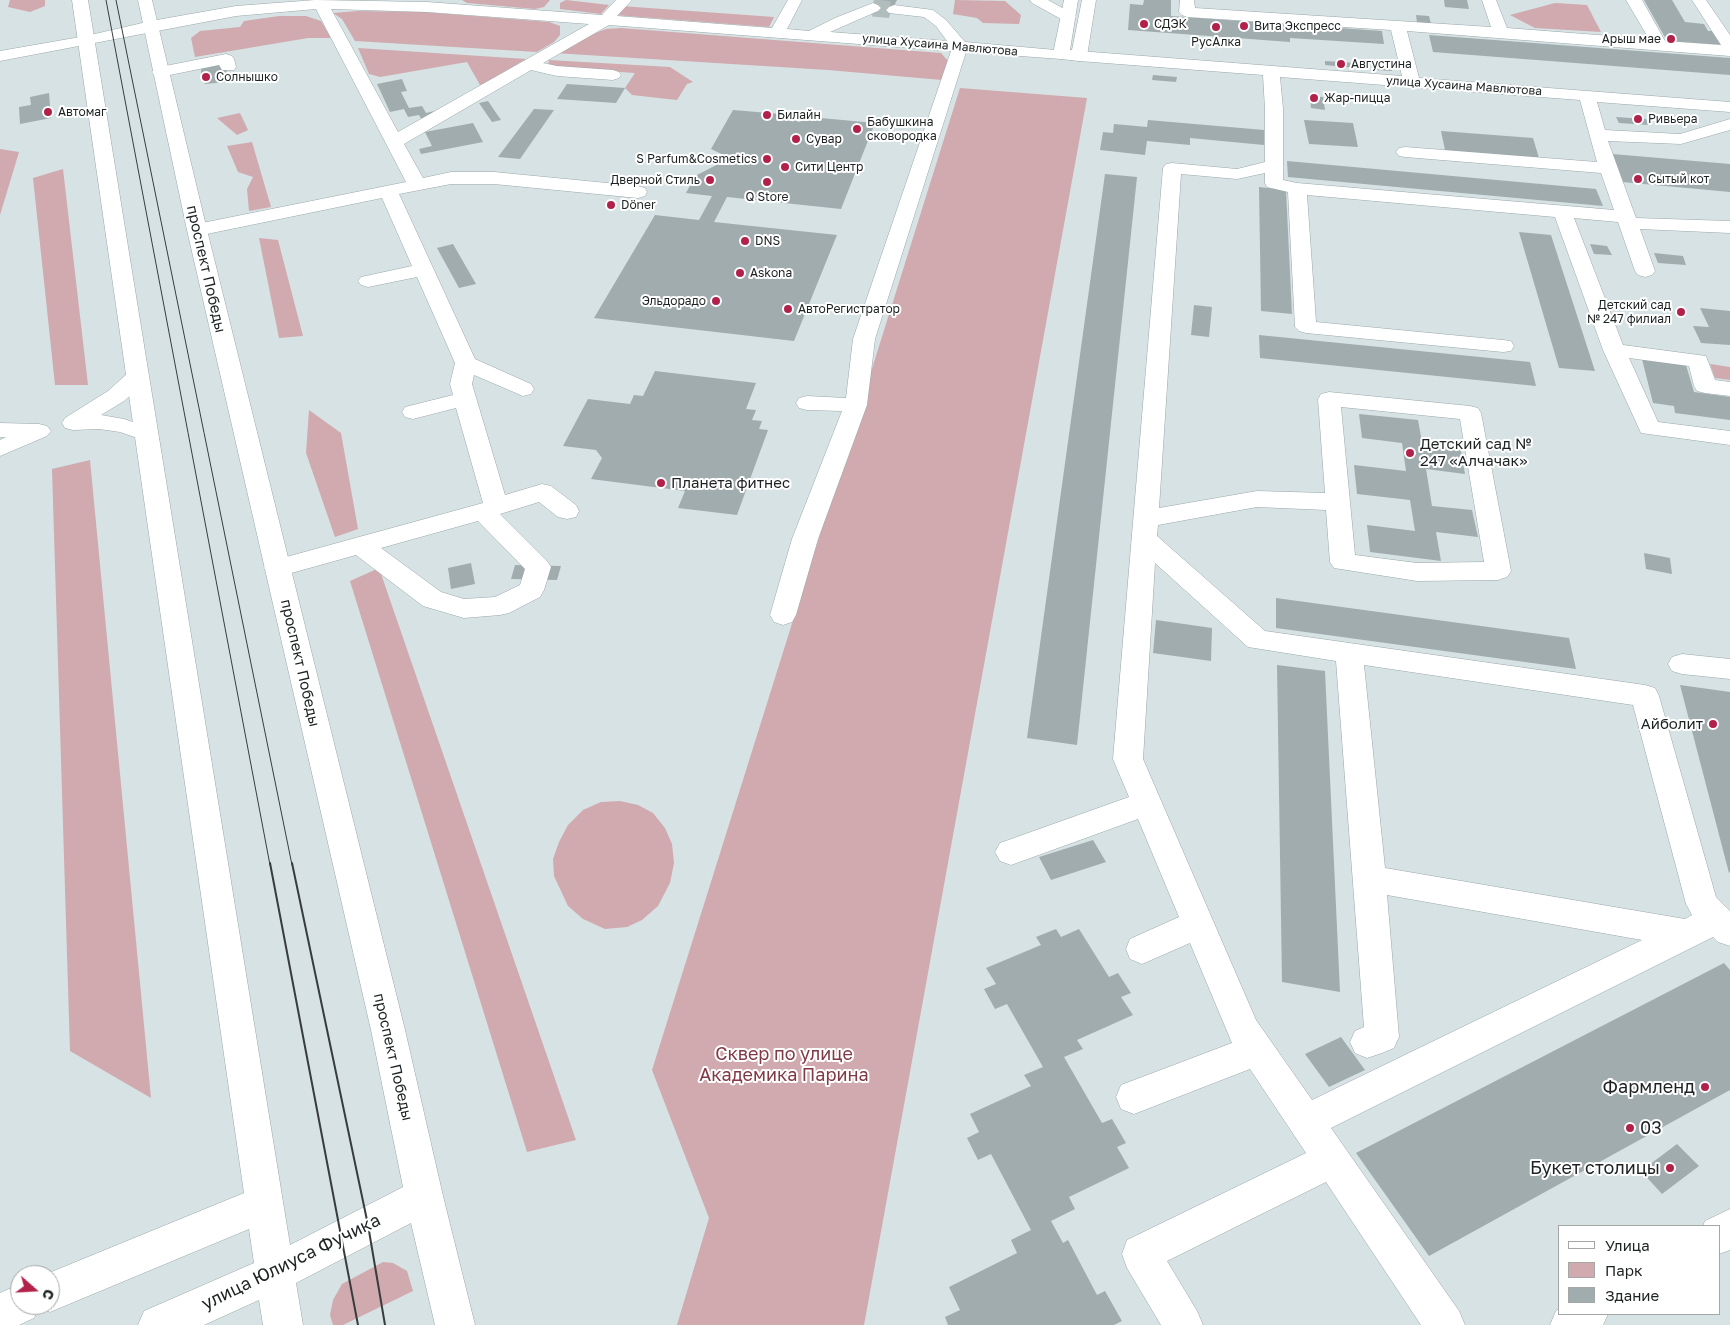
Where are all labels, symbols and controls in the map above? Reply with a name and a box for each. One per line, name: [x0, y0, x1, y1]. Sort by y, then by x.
place label: СДЭК: [1154, 17, 1187, 31]
marker: СДЭК: [1138, 18, 1150, 30]
place label: Вита Экспресс: [1254, 19, 1341, 33]
marker: Вита Экспресс: [1238, 20, 1250, 32]
marker: РусАлка: [1210, 21, 1222, 33]
street label: улица Хусаина Мавлютова: [861, 31, 1019, 59]
place label: Арыш мае: [1602, 32, 1661, 46]
marker: Арыш мае: [1665, 33, 1677, 45]
place label: РусАлка: [1191, 35, 1241, 49]
place label: Августина: [1351, 57, 1412, 71]
marker: Августина: [1335, 58, 1347, 70]
place label: Солнышко: [216, 70, 278, 84]
marker: Солнышко: [200, 71, 212, 83]
street label: улица Хусаина Мавлютова: [1385, 73, 1543, 99]
place label: Жар-пицца: [1324, 91, 1390, 105]
marker: Жар-пицца: [1308, 92, 1320, 104]
place label: Автомаг: [58, 105, 107, 119]
marker: Автомаг: [42, 106, 54, 118]
place label: Билайн: [777, 108, 821, 122]
marker: Билайн: [761, 109, 773, 121]
place label: Ривьера: [1648, 112, 1697, 126]
marker: Ривьера: [1632, 113, 1644, 125]
place label: Бабушкина сковородка: [867, 115, 937, 143]
marker: Бабушкина сковородка: [851, 123, 863, 135]
place label: Сувар: [806, 132, 842, 146]
marker: Сувар: [790, 133, 802, 145]
place label: S Parfum&Cosmetics: [636, 152, 757, 166]
marker: S Parfum&Cosmetics: [761, 153, 773, 165]
place label: Сити Центр: [795, 160, 863, 174]
marker: Сити Центр: [779, 161, 791, 173]
place label: Сытый кот: [1648, 172, 1709, 186]
place label: Дверной Стиль: [611, 173, 700, 187]
marker: Сытый кот: [1632, 173, 1644, 185]
marker: Дверной Стиль: [704, 174, 716, 186]
marker: Q Store: [761, 176, 773, 188]
place label: Q Store: [746, 190, 788, 204]
place label: Döner: [621, 198, 656, 212]
marker: Döner: [605, 199, 617, 211]
street label: проспект Победы: [183, 203, 229, 335]
place label: DNS: [755, 234, 780, 248]
marker: DNS: [739, 235, 751, 247]
place label: Askona: [750, 266, 792, 280]
marker: Askona: [734, 267, 746, 279]
place label: Эльдорадо: [642, 294, 706, 308]
marker: Эльдорадо: [710, 295, 722, 307]
place label: Детский сад № 247 филиал: [1587, 298, 1671, 326]
place label: АвтоРегистратор: [798, 302, 900, 316]
marker: АвтоРегистратор: [782, 303, 794, 315]
marker: Детский сад № 247 филиал: [1675, 306, 1687, 318]
place label: Детский сад № 247 «Алчачак»: [1420, 435, 1531, 470]
marker: Детский сад № 247 «Алчачак»: [1404, 447, 1416, 459]
place label: Планета фитнес: [671, 474, 790, 492]
marker: Планета фитнес: [655, 477, 667, 489]
street label: проспект Победы: [277, 597, 323, 729]
place label: Айболит: [1641, 715, 1703, 733]
marker: Айболит: [1707, 718, 1719, 730]
street label: проспект Победы: [370, 991, 416, 1123]
park label: Сквер по улице Академика Парина: [699, 1043, 869, 1086]
place label: Фармленд: [1602, 1076, 1695, 1098]
marker: Фармленд: [1699, 1081, 1711, 1093]
place label: 03: [1640, 1117, 1662, 1139]
marker: 03: [1624, 1122, 1636, 1134]
place label: Букет столицы: [1530, 1157, 1660, 1179]
marker: Букет столицы: [1664, 1162, 1676, 1174]
street label: улица Юлиуса Фучика: [198, 1209, 384, 1315]
legend: [1558, 1225, 1720, 1315]
text: Улица: [1605, 1236, 1650, 1254]
text: Парк: [1605, 1261, 1643, 1279]
north arrow: [10, 1265, 60, 1315]
text: Здание: [1605, 1286, 1659, 1304]
text: С: [39, 1287, 58, 1302]

